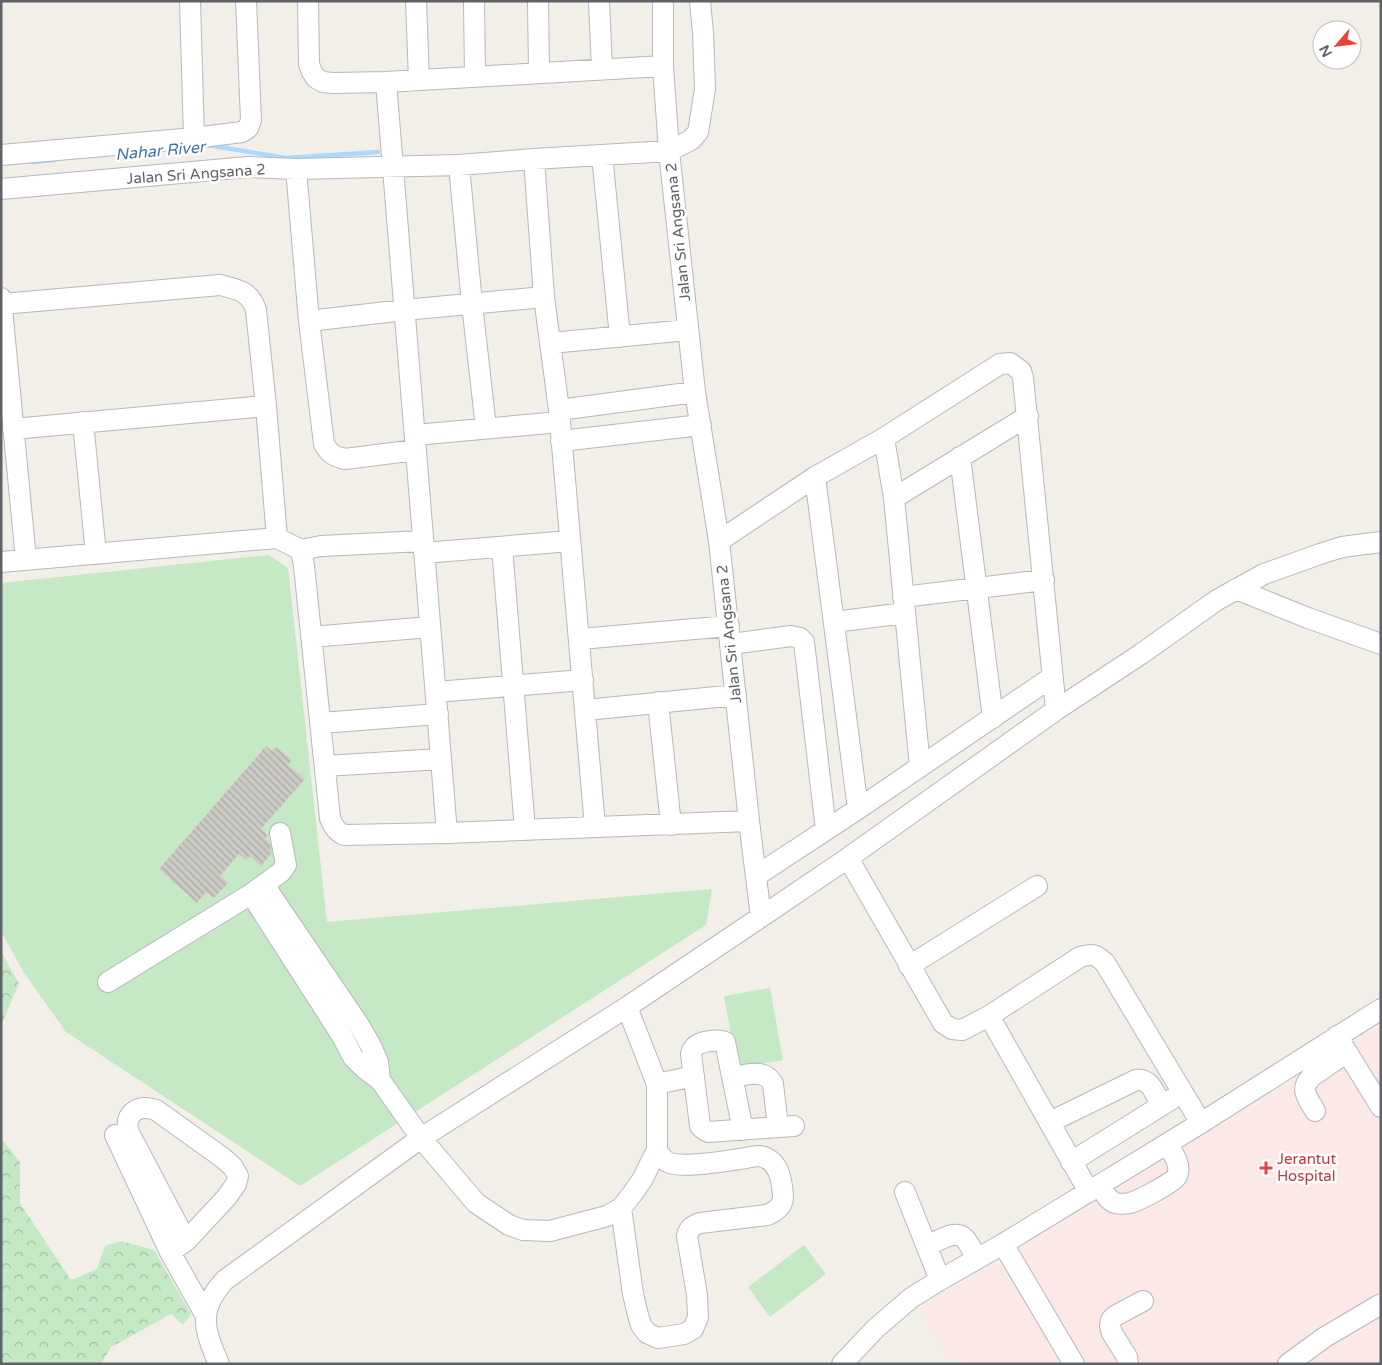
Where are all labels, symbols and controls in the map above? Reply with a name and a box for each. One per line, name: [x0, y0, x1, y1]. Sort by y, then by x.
north arrow: [1312, 20, 1362, 70]
text: N: [1316, 42, 1336, 60]
water label: Nahar River: [114, 137, 208, 165]
street label: Jalan Sri Angsana 2: [126, 160, 266, 188]
street label: Jalan Sri Angsana 2: [662, 162, 694, 302]
street label: Jalan Sri Angsana 2: [713, 564, 745, 704]
place label: Jerantut Hospital: [1277, 1150, 1336, 1185]
marker: Jerantut Hospital: [1259, 1161, 1273, 1175]

